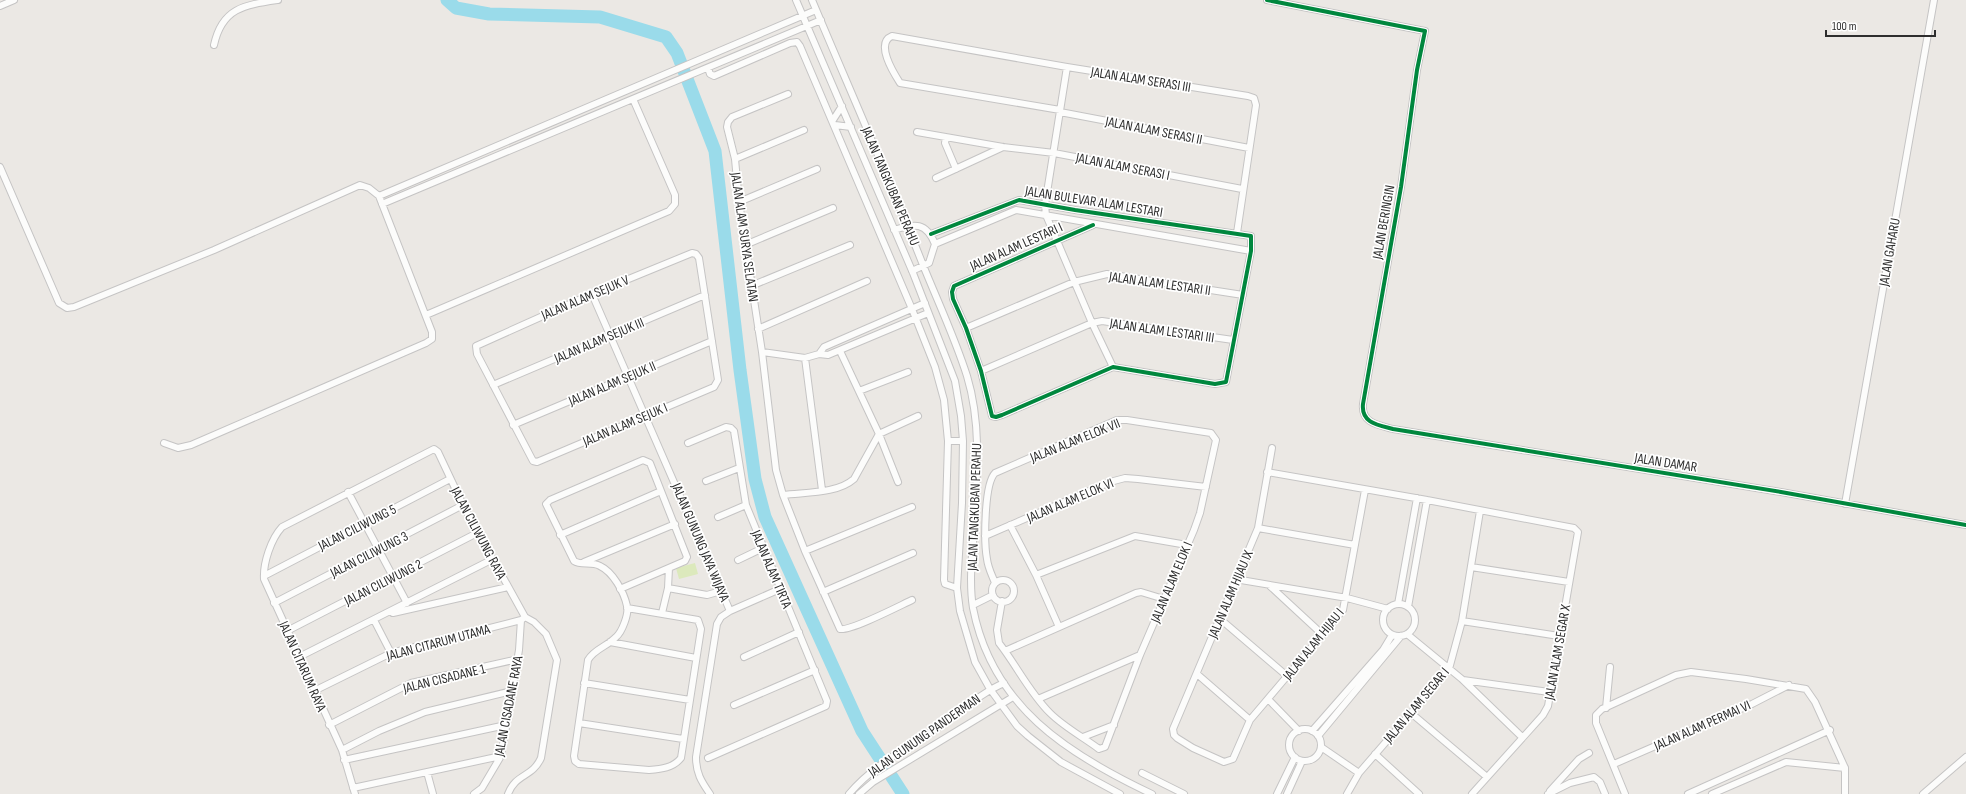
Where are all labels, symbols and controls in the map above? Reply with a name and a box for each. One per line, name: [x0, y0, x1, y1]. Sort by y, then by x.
scale bar: [1826, 12, 1935, 38]
text: 100 m: [1832, 19, 1857, 34]
street label: JALAN ALAM SERASI III: [1089, 63, 1192, 96]
street label: JALAN ALAM SERASI II: [1103, 113, 1204, 148]
street label: JALAN TANGKUBAN PERAHU: [857, 123, 923, 248]
street label: JALAN ALAM SERASI I: [1073, 149, 1171, 184]
street label: JALAN ALAM SURYA SELATAN: [727, 170, 762, 303]
street label: JALAN BULEVAR ALAM LESTARI: [1023, 182, 1164, 221]
street label: JALAN BERINGIN: [1368, 184, 1398, 261]
street label: JALAN GAHARU: [1875, 217, 1904, 289]
street label: JALAN ALAM LESTARI I: [966, 218, 1065, 275]
street label: JALAN ALAM LESTARI II: [1107, 268, 1212, 299]
street label: JALAN ALAM SEJUK V: [538, 271, 632, 324]
street label: JALAN ALAM SEJUK III: [551, 314, 647, 367]
street label: JALAN ALAM LESTARI III: [1108, 315, 1215, 346]
street label: JALAN ALAM SEJUK II: [565, 357, 658, 410]
street label: JALAN ALAM SEJUK I: [579, 399, 670, 450]
street label: JALAN ALAM ELOK VII: [1027, 415, 1123, 467]
street label: JALAN TANGKUBAN PERAHU: [964, 443, 985, 572]
street label: JALAN DAMAR: [1632, 449, 1699, 476]
street label: JALAN ALAM ELOK VI: [1023, 475, 1116, 527]
street label: JALAN GUNUNG JAYA WIJAYA: [667, 479, 734, 605]
street label: JALAN CILIWUNG RAYA: [447, 483, 511, 583]
street label: JALAN CILIWUNG 5: [315, 500, 399, 555]
street label: JALAN CILIWUNG 3: [326, 527, 411, 582]
street label: JALAN ALAM TIRTA: [747, 527, 796, 612]
street label: JALAN ALAM ELOK I: [1146, 539, 1196, 626]
street label: JALAN ALAM HIJAU IX: [1204, 548, 1257, 642]
street label: JALAN CILIWUNG 2: [340, 555, 425, 610]
street label: JALAN ALAM SEGAR X: [1541, 603, 1574, 702]
street label: JALAN ALAM HIJAU I: [1278, 605, 1348, 685]
street label: JALAN CITARUM RAYA: [275, 617, 330, 715]
street label: JALAN CITARUM UTAMA: [384, 620, 493, 665]
street label: JALAN CISADANE RAYA: [490, 653, 527, 759]
street label: JALAN CISADANE 1: [400, 660, 487, 697]
street label: JALAN ALAM SEGAR I: [1379, 664, 1453, 747]
street label: JALAN GUNUNG PANDERMAN: [864, 690, 984, 781]
street label: JALAN ALAM PERMAI VI: [1650, 697, 1753, 755]

